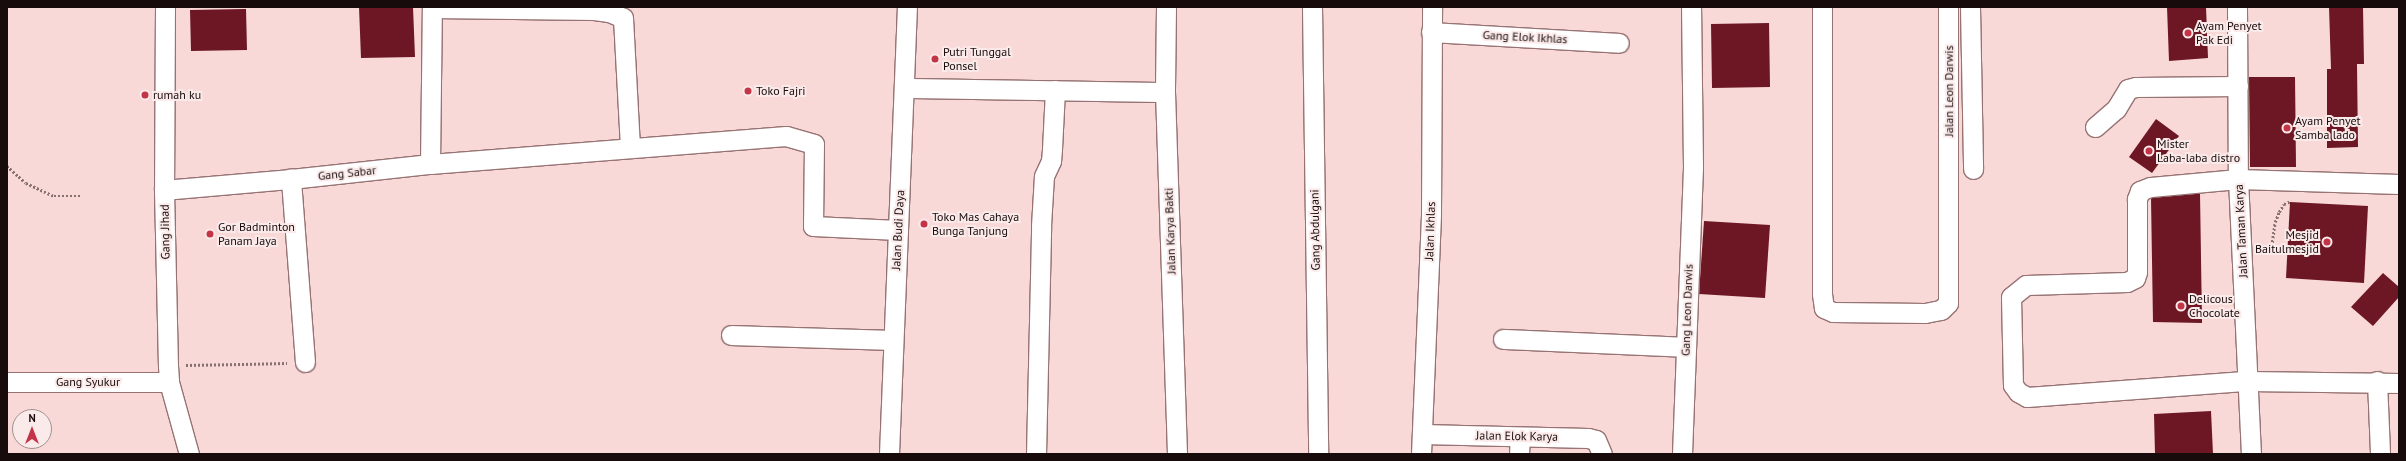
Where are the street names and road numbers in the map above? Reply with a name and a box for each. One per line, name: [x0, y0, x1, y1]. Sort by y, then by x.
street label: Gang Elok Ikhlas: [1482, 28, 1568, 46]
street label: Jalan Leon Darwis: [1942, 45, 1956, 137]
street label: Gang Sabar: [317, 163, 377, 183]
street label: Jalan Taman Karya: [2231, 184, 2251, 278]
street label: Jalan Karya Bakti: [1161, 188, 1179, 274]
street label: Jalan Budi Daya: [889, 189, 907, 271]
street label: Gang Abdulgani: [1307, 189, 1323, 271]
street label: Jalan Ikhlas: [1422, 201, 1438, 261]
street label: Gang Jihad: [157, 204, 173, 260]
street label: Gang Leon Darwis: [1678, 264, 1696, 356]
street label: Gang Syukur: [56, 375, 120, 389]
street label: Jalan Elok Karya: [1476, 428, 1558, 444]

